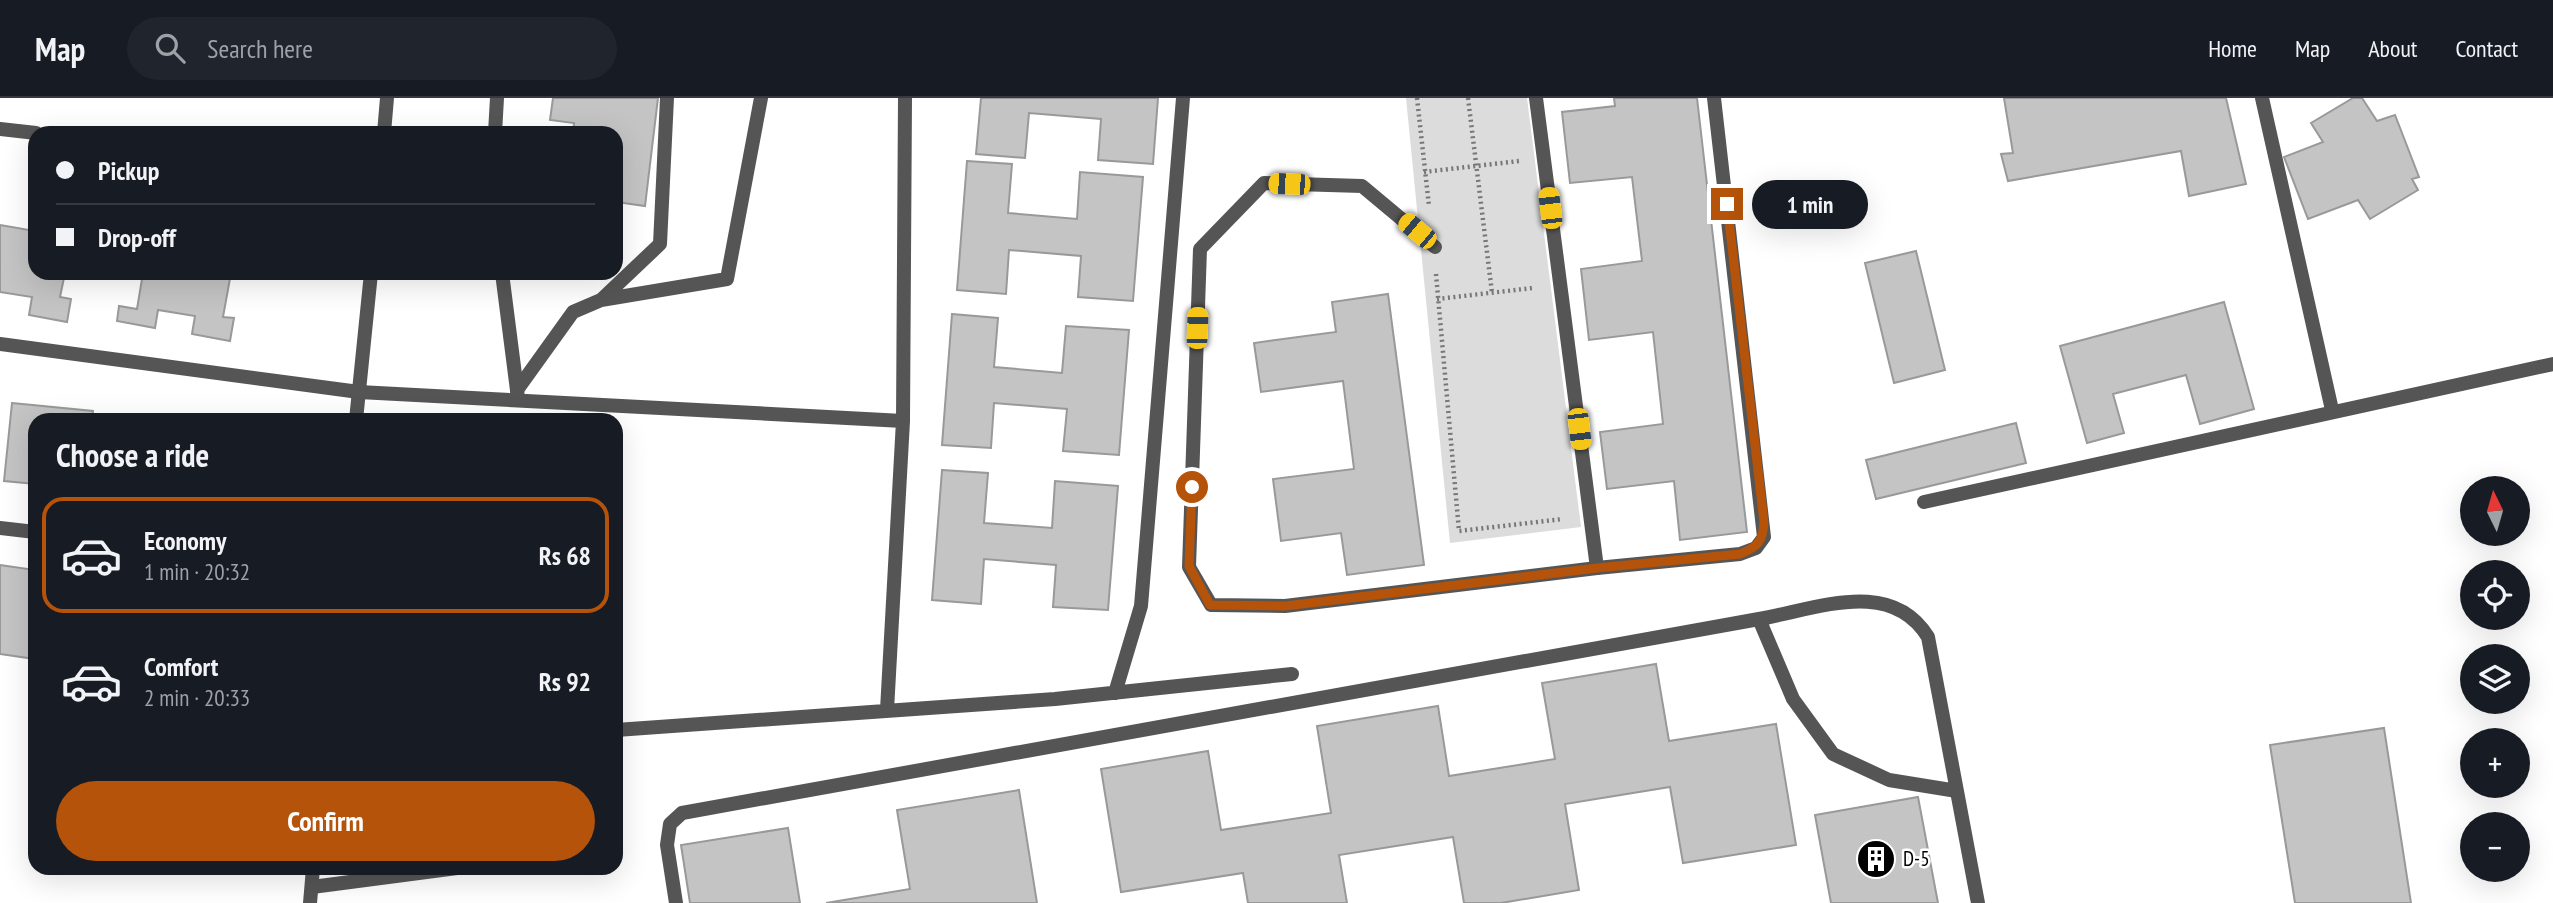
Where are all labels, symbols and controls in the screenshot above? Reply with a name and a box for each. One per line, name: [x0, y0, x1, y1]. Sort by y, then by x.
search box: [127, 17, 617, 80]
text: Map: [35, 27, 85, 70]
icon: search: [151, 29, 189, 67]
text: Search here: [207, 32, 313, 65]
text: Home: [2208, 33, 2257, 64]
text: Map: [2295, 33, 2330, 64]
text: About: [2368, 33, 2417, 64]
text: Contact: [2455, 33, 2518, 64]
text: Pickup: [98, 154, 159, 187]
car: [1268, 173, 1311, 195]
callout: 1 min: [1752, 180, 1867, 228]
car: [1538, 186, 1563, 230]
route end: [1711, 188, 1743, 220]
text: 1 min: [1787, 190, 1833, 219]
car: [1395, 209, 1440, 253]
text: Drop-off: [98, 221, 176, 254]
car: [1186, 307, 1209, 349]
car: [1567, 407, 1592, 451]
text: Choose a ride: [56, 434, 209, 476]
route start: [1176, 471, 1208, 503]
north arrow: [2460, 476, 2530, 546]
map controls: [2460, 476, 2530, 882]
icon: car: [60, 524, 123, 587]
text: Economy: [144, 524, 226, 557]
text: Rs 68: [539, 539, 591, 572]
text: 1 min · 20:32: [144, 557, 250, 586]
button: locate: [2460, 560, 2530, 630]
button: layers: [2460, 644, 2530, 714]
icon: car: [60, 650, 123, 713]
text: Comfort: [144, 650, 218, 683]
text: Rs 92: [539, 665, 591, 698]
text: 2 min · 20:33: [144, 683, 250, 712]
button: +: [2460, 728, 2530, 798]
button: Confirm: [56, 781, 595, 861]
button: −: [2460, 812, 2530, 882]
building icon: D-5: [1855, 838, 1897, 880]
place label: D-5: [1903, 845, 1930, 872]

